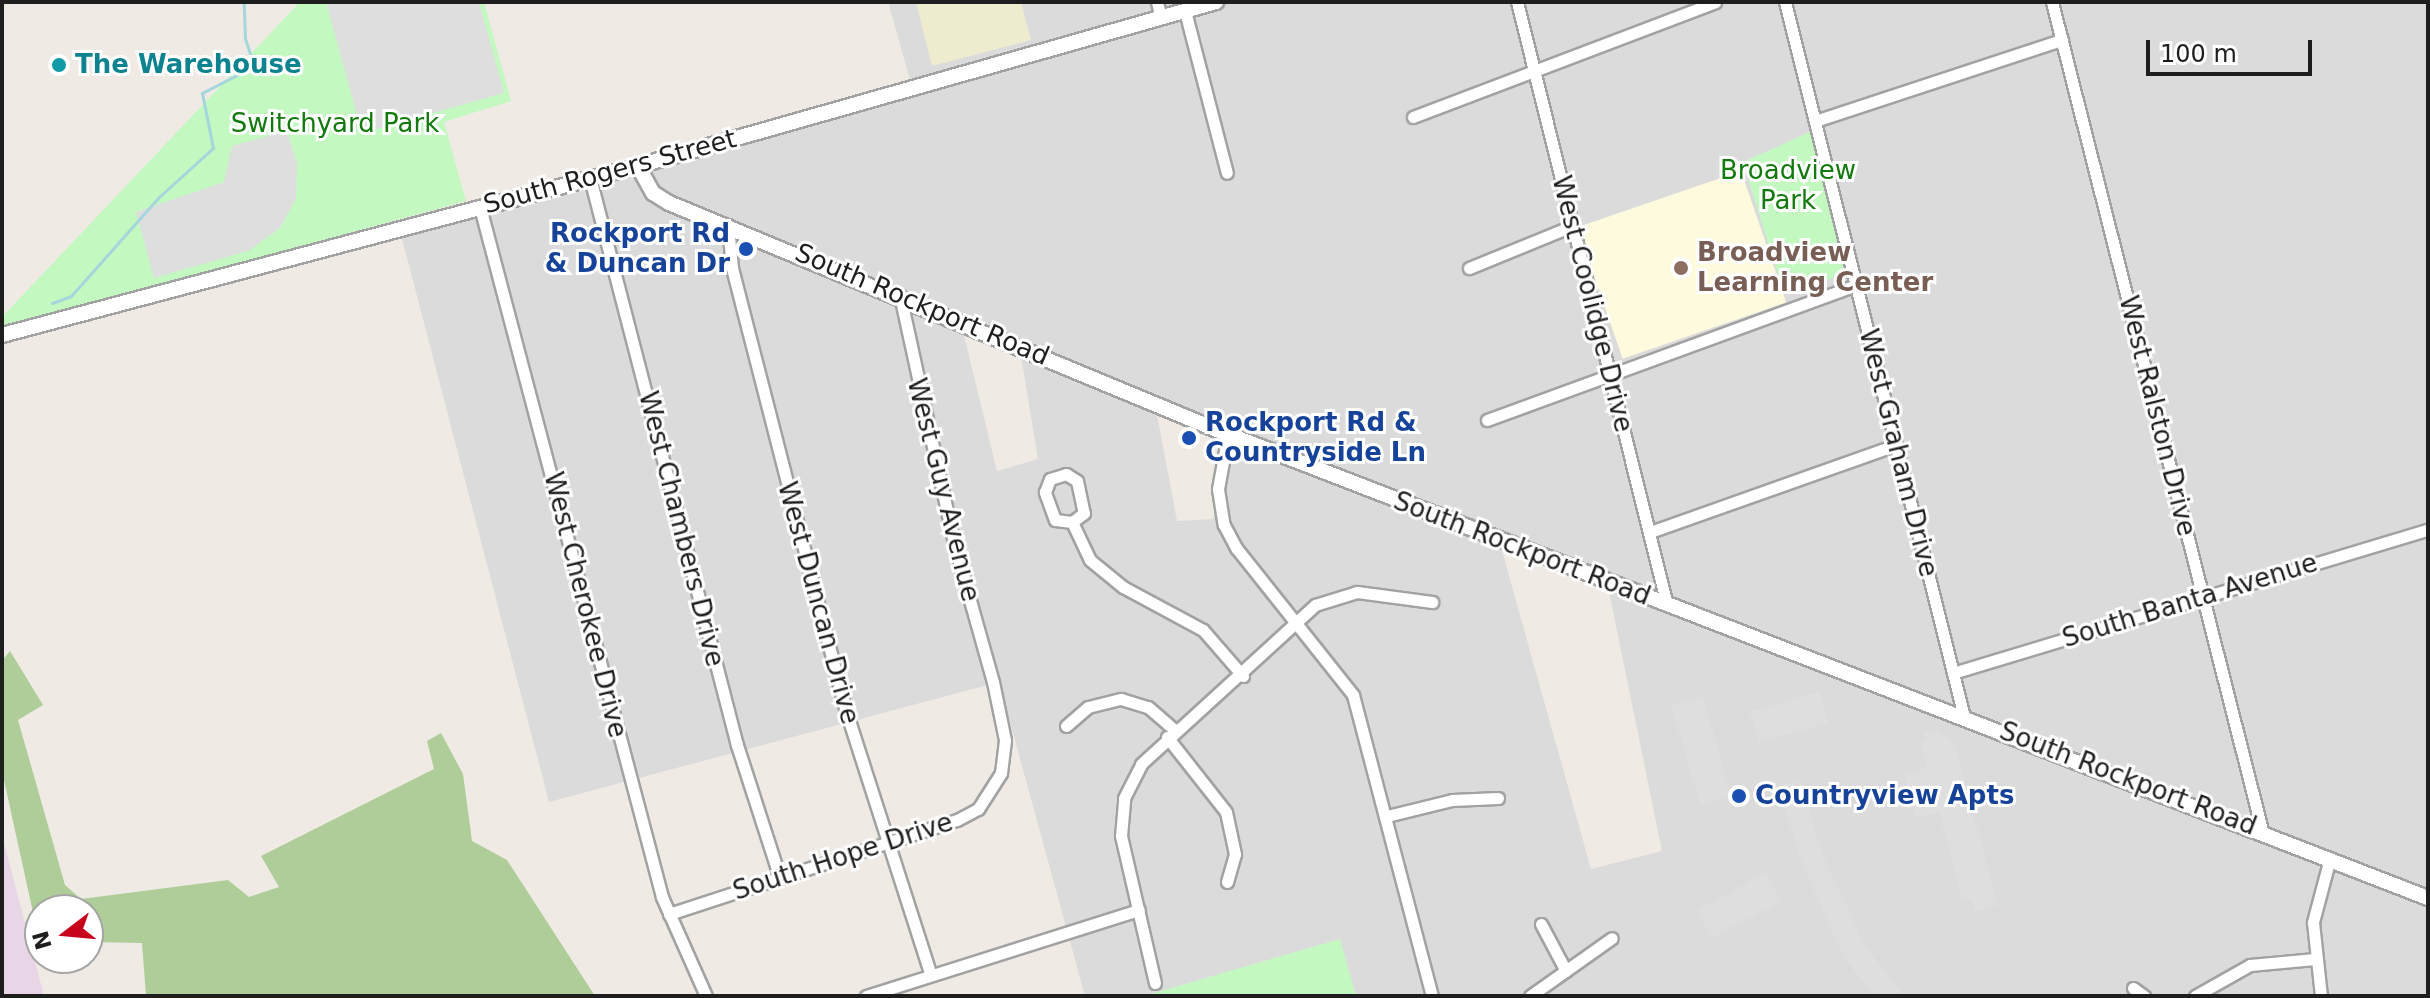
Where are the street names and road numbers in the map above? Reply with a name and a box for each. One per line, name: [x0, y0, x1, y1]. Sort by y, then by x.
street label: South Rogers Street: [480, 123, 740, 221]
street label: West Coolidge Drive: [1545, 173, 1639, 435]
street label: South Rockport Road: [790, 237, 1054, 373]
street label: West Ralston Drive: [2112, 293, 2202, 539]
street label: West Graham Drive: [1852, 326, 1944, 580]
street label: West Guy Avenue: [900, 375, 986, 605]
street label: West Chambers Drive: [632, 388, 730, 670]
street label: West Cherokee Drive: [537, 469, 633, 741]
street label: West Duncan Drive: [771, 478, 865, 728]
street label: South Rockport Road: [1389, 486, 1655, 612]
street label: South Banta Avenue: [2059, 547, 2321, 655]
street label: South Rockport Road: [1995, 716, 2261, 842]
street label: South Hope Drive: [729, 807, 957, 907]

